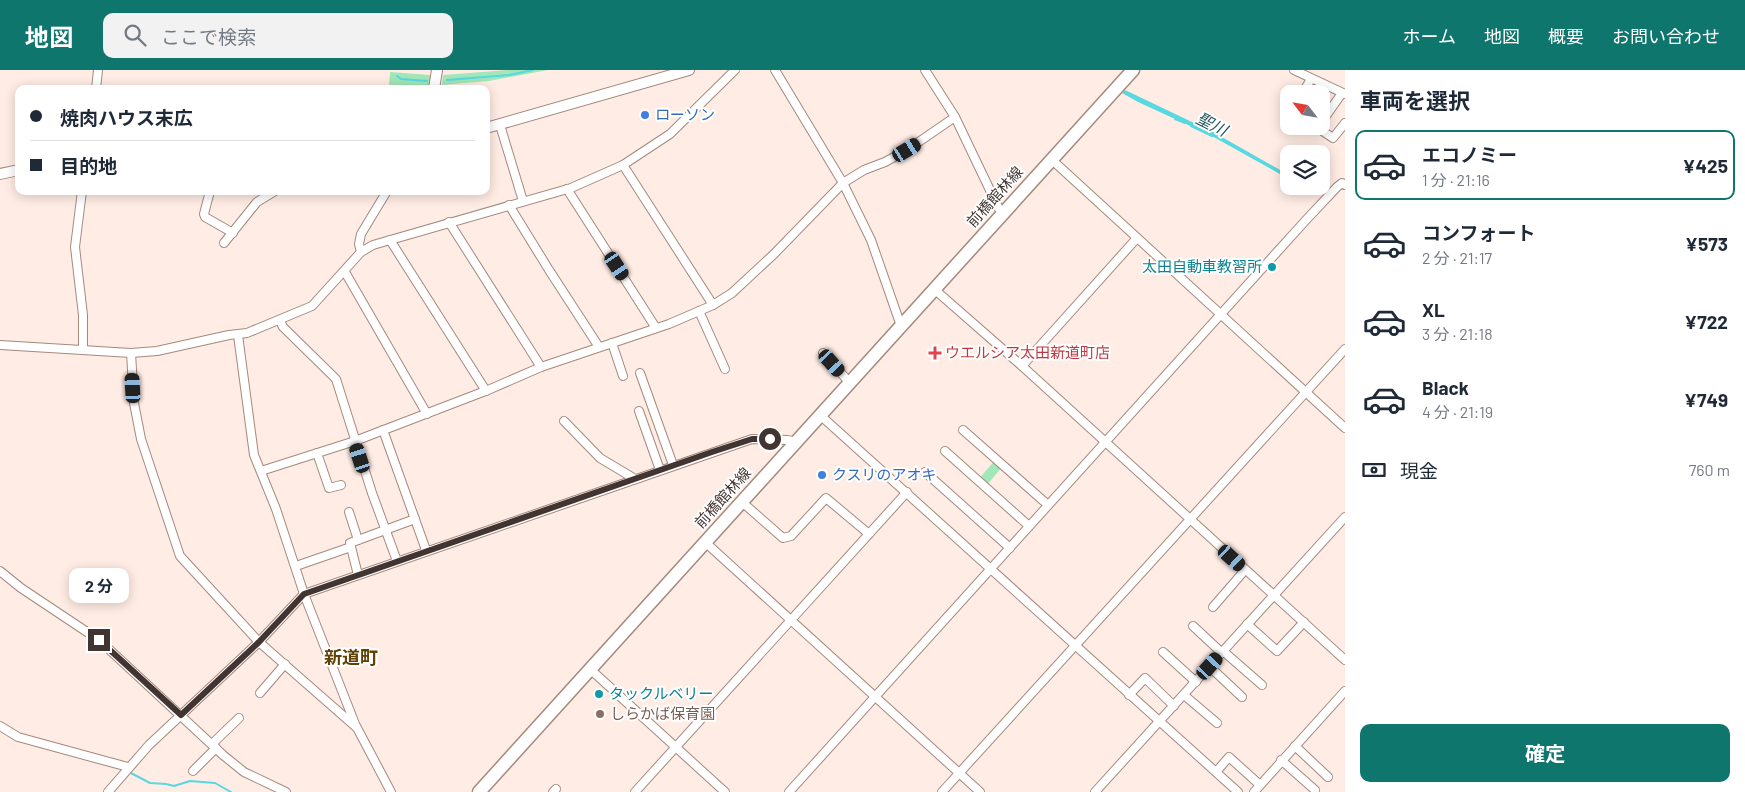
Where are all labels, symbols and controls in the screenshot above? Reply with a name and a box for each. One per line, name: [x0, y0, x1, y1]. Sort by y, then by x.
search box: [103, 13, 453, 58]
icon: search: [121, 21, 149, 49]
text: 地図: [25, 22, 73, 51]
text: ここで検索: [161, 25, 256, 48]
text: ホーム: [1403, 25, 1456, 47]
text: 地図: [1484, 25, 1520, 47]
text: 概要: [1548, 25, 1584, 47]
text: お問い合わせ: [1612, 25, 1720, 47]
north arrow: [1280, 85, 1330, 135]
map controls: [1280, 85, 1330, 195]
text: 車両を選択: [1360, 87, 1470, 113]
place label: ローソン: [655, 105, 715, 123]
text: 焼肉ハウス末広: [60, 106, 193, 129]
water label: 聖川: [1194, 108, 1233, 140]
marker: ローソン: [639, 109, 651, 121]
car: [890, 136, 923, 164]
icon: car: [1362, 143, 1407, 188]
text: エコノミー: [1422, 143, 1517, 166]
button: layers: [1280, 145, 1330, 195]
text: 目的地: [60, 154, 117, 177]
text: ¥425: [1683, 154, 1728, 177]
street label: 前橋館林線: [962, 162, 1026, 230]
text: 1 分 · 21:16: [1422, 170, 1490, 189]
icon: car: [1362, 221, 1407, 266]
text: コンフォート: [1422, 221, 1535, 244]
text: ¥573: [1685, 232, 1728, 255]
text: 2 分 · 21:17: [1422, 248, 1492, 267]
car: [602, 249, 631, 283]
place label: 太田自動車教習所: [1142, 257, 1262, 275]
marker: 太田自動車教習所: [1266, 261, 1278, 273]
text: XL: [1422, 298, 1445, 321]
icon: car: [1362, 299, 1407, 344]
text: ¥722: [1684, 310, 1728, 333]
text: 3 分 · 21:18: [1422, 324, 1493, 343]
place label: ウエルシア太田新道町店: [945, 343, 1110, 361]
car: [816, 347, 847, 379]
marker: ウエルシア太田新道町店: [929, 347, 941, 359]
car: [124, 373, 141, 403]
text: Black: [1422, 376, 1469, 399]
icon: car: [1362, 377, 1407, 422]
text: ¥749: [1684, 388, 1728, 411]
text: 4 分 · 21:19: [1422, 402, 1493, 421]
route start: [759, 428, 781, 450]
car: [348, 441, 371, 475]
icon: cash: [1360, 456, 1388, 484]
text: 現金: [1400, 459, 1438, 482]
text: 760 m: [1689, 460, 1730, 479]
street label: 前橋館林線: [690, 463, 754, 531]
place label: クスリのアオキ: [832, 465, 937, 483]
marker: クスリのアオキ: [816, 469, 828, 481]
car: [1215, 542, 1248, 574]
callout: 2 分: [69, 568, 129, 602]
text: 2 分: [85, 576, 113, 595]
route end: [88, 629, 110, 651]
district label: 新道町: [324, 646, 378, 668]
car: [1194, 650, 1225, 682]
place label: タックルベリー: [609, 684, 714, 702]
marker: タックルベリー: [593, 688, 605, 700]
place label: しらかば保育園: [610, 704, 715, 722]
marker: しらかば保育園: [594, 708, 606, 720]
button: 確定: [1360, 724, 1730, 782]

